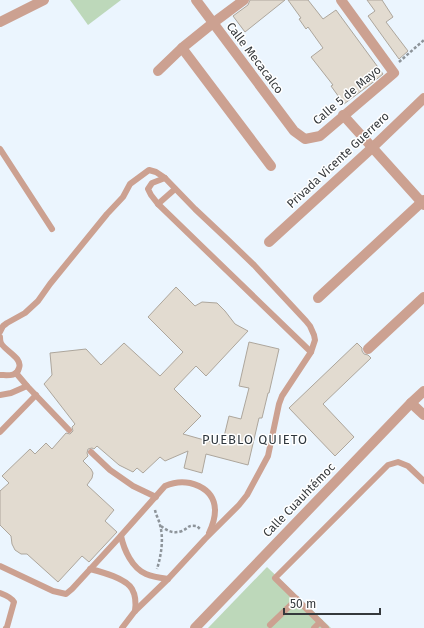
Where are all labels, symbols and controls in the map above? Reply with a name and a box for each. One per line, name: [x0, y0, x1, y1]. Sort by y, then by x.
street label: Calle Mecacalco: [224, 20, 286, 96]
street label: Calle 5 de Mayo: [310, 63, 384, 127]
street label: Privada Vicente Guerrero: [284, 109, 392, 211]
district label: PUEBLO QUIETO: [202, 432, 308, 447]
street label: Calle Cuauhtémoc: [260, 460, 338, 540]
scale bar: [284, 590, 380, 616]
text: 50 m: [290, 597, 316, 611]

